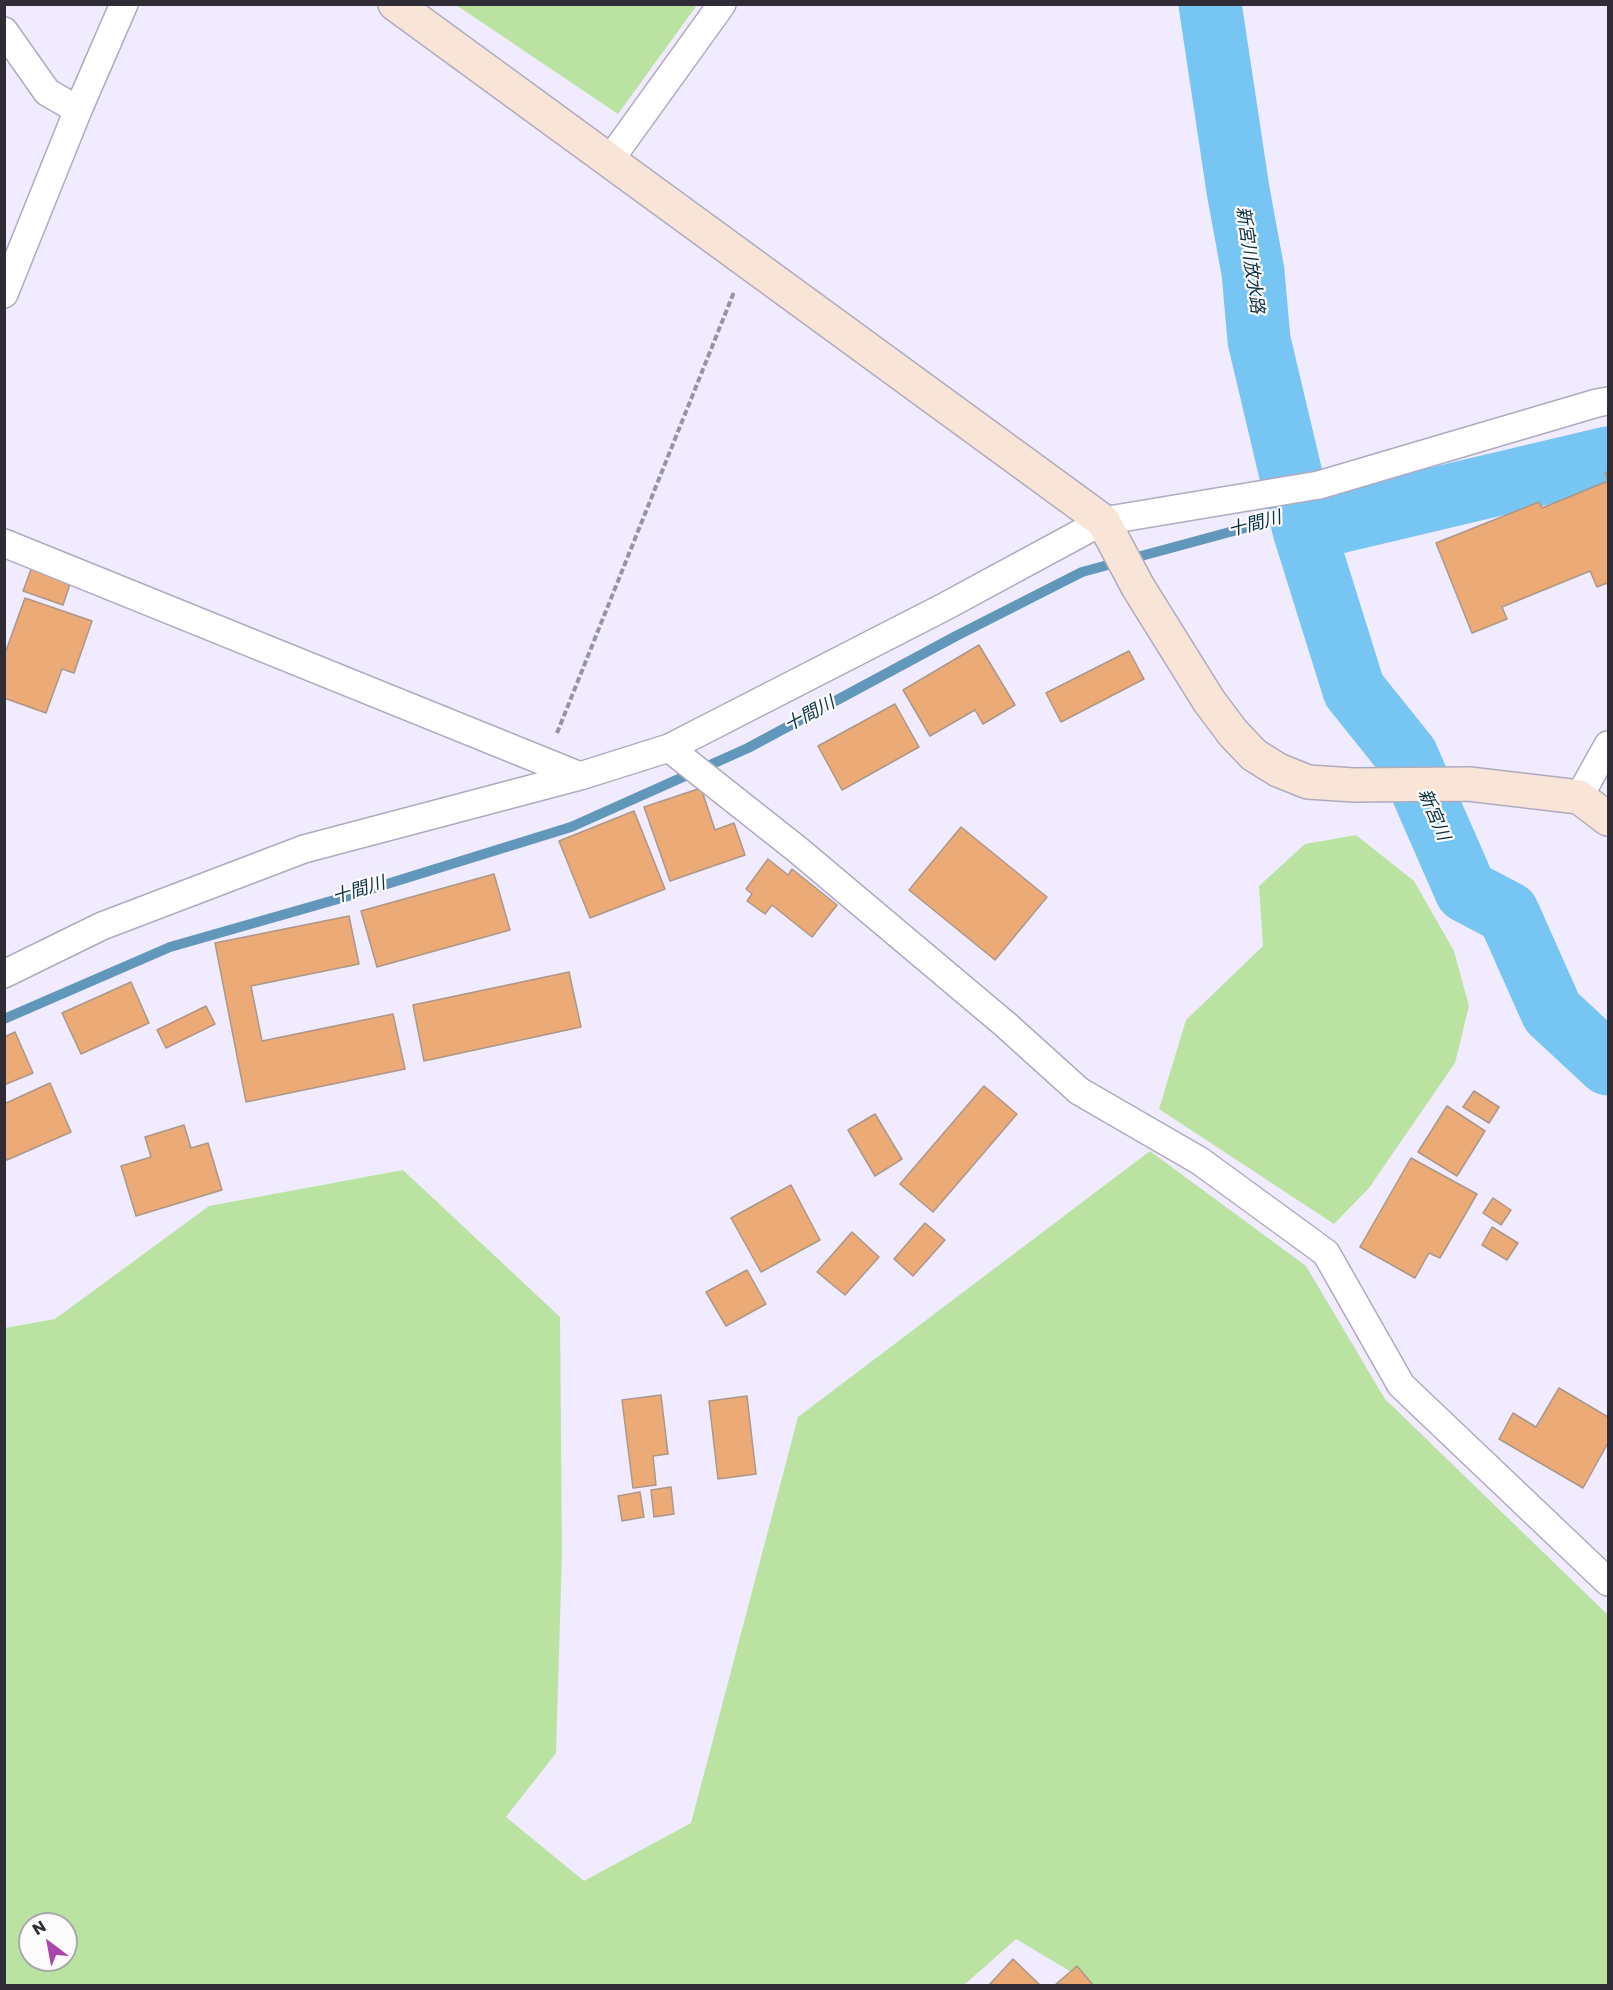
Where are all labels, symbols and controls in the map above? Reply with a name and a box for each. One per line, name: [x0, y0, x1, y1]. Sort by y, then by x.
water label: 新宮川放水路: [1231, 205, 1267, 315]
water label: 十間川: [1226, 508, 1284, 542]
water label: 十間川: [781, 693, 839, 737]
water label: 新宮川: [1413, 786, 1453, 844]
water label: 十間川: [330, 873, 388, 909]
north arrow: [18, 1912, 78, 1972]
text: N: [28, 1915, 50, 1941]

